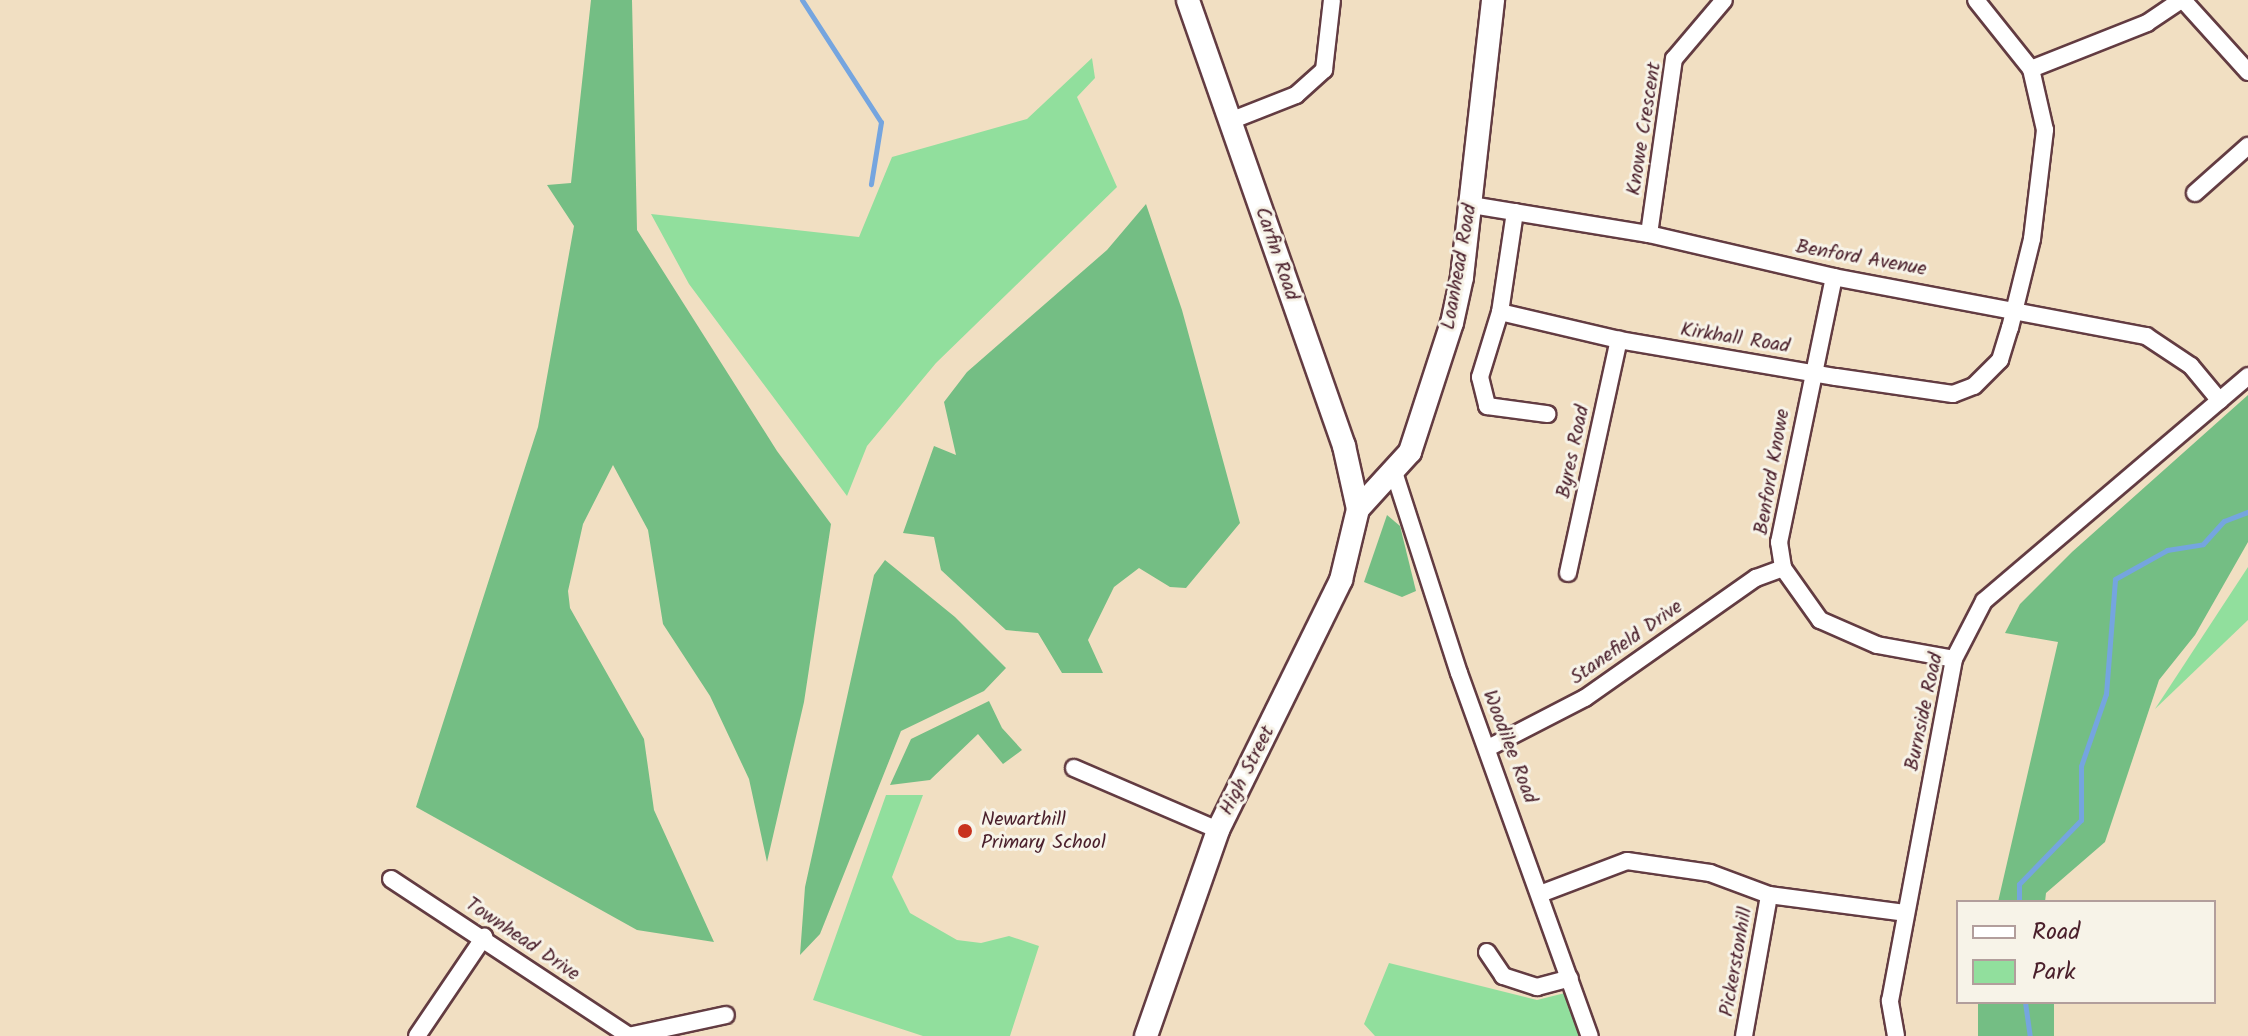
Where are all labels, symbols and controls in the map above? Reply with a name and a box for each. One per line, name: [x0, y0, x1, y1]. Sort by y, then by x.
street label: Knowe Crescent: [1623, 61, 1667, 197]
street label: Loanhead Road: [1437, 202, 1483, 332]
street label: Carfin Road: [1249, 204, 1303, 304]
street label: Benford Avenue: [1794, 236, 1928, 282]
street label: Kirkhall Road: [1679, 318, 1791, 360]
street label: Byres Road: [1552, 403, 1596, 501]
street label: Benford Knowe: [1750, 407, 1796, 537]
street label: Stanefield Drive: [1566, 595, 1688, 691]
street label: Burnside Road: [1901, 651, 1949, 773]
street label: Woodilee Road: [1476, 687, 1542, 807]
street label: High Street: [1215, 722, 1281, 820]
place label: Newarthill Primary School: [981, 808, 1106, 855]
marker: Newarthill Primary School: [956, 822, 974, 840]
street label: Townhead Drive: [460, 893, 584, 987]
legend: [1956, 900, 2216, 1004]
street label: Pickerstonhill: [1716, 905, 1758, 1019]
text: Road: [2032, 913, 2080, 952]
text: Park: [2032, 953, 2076, 992]

